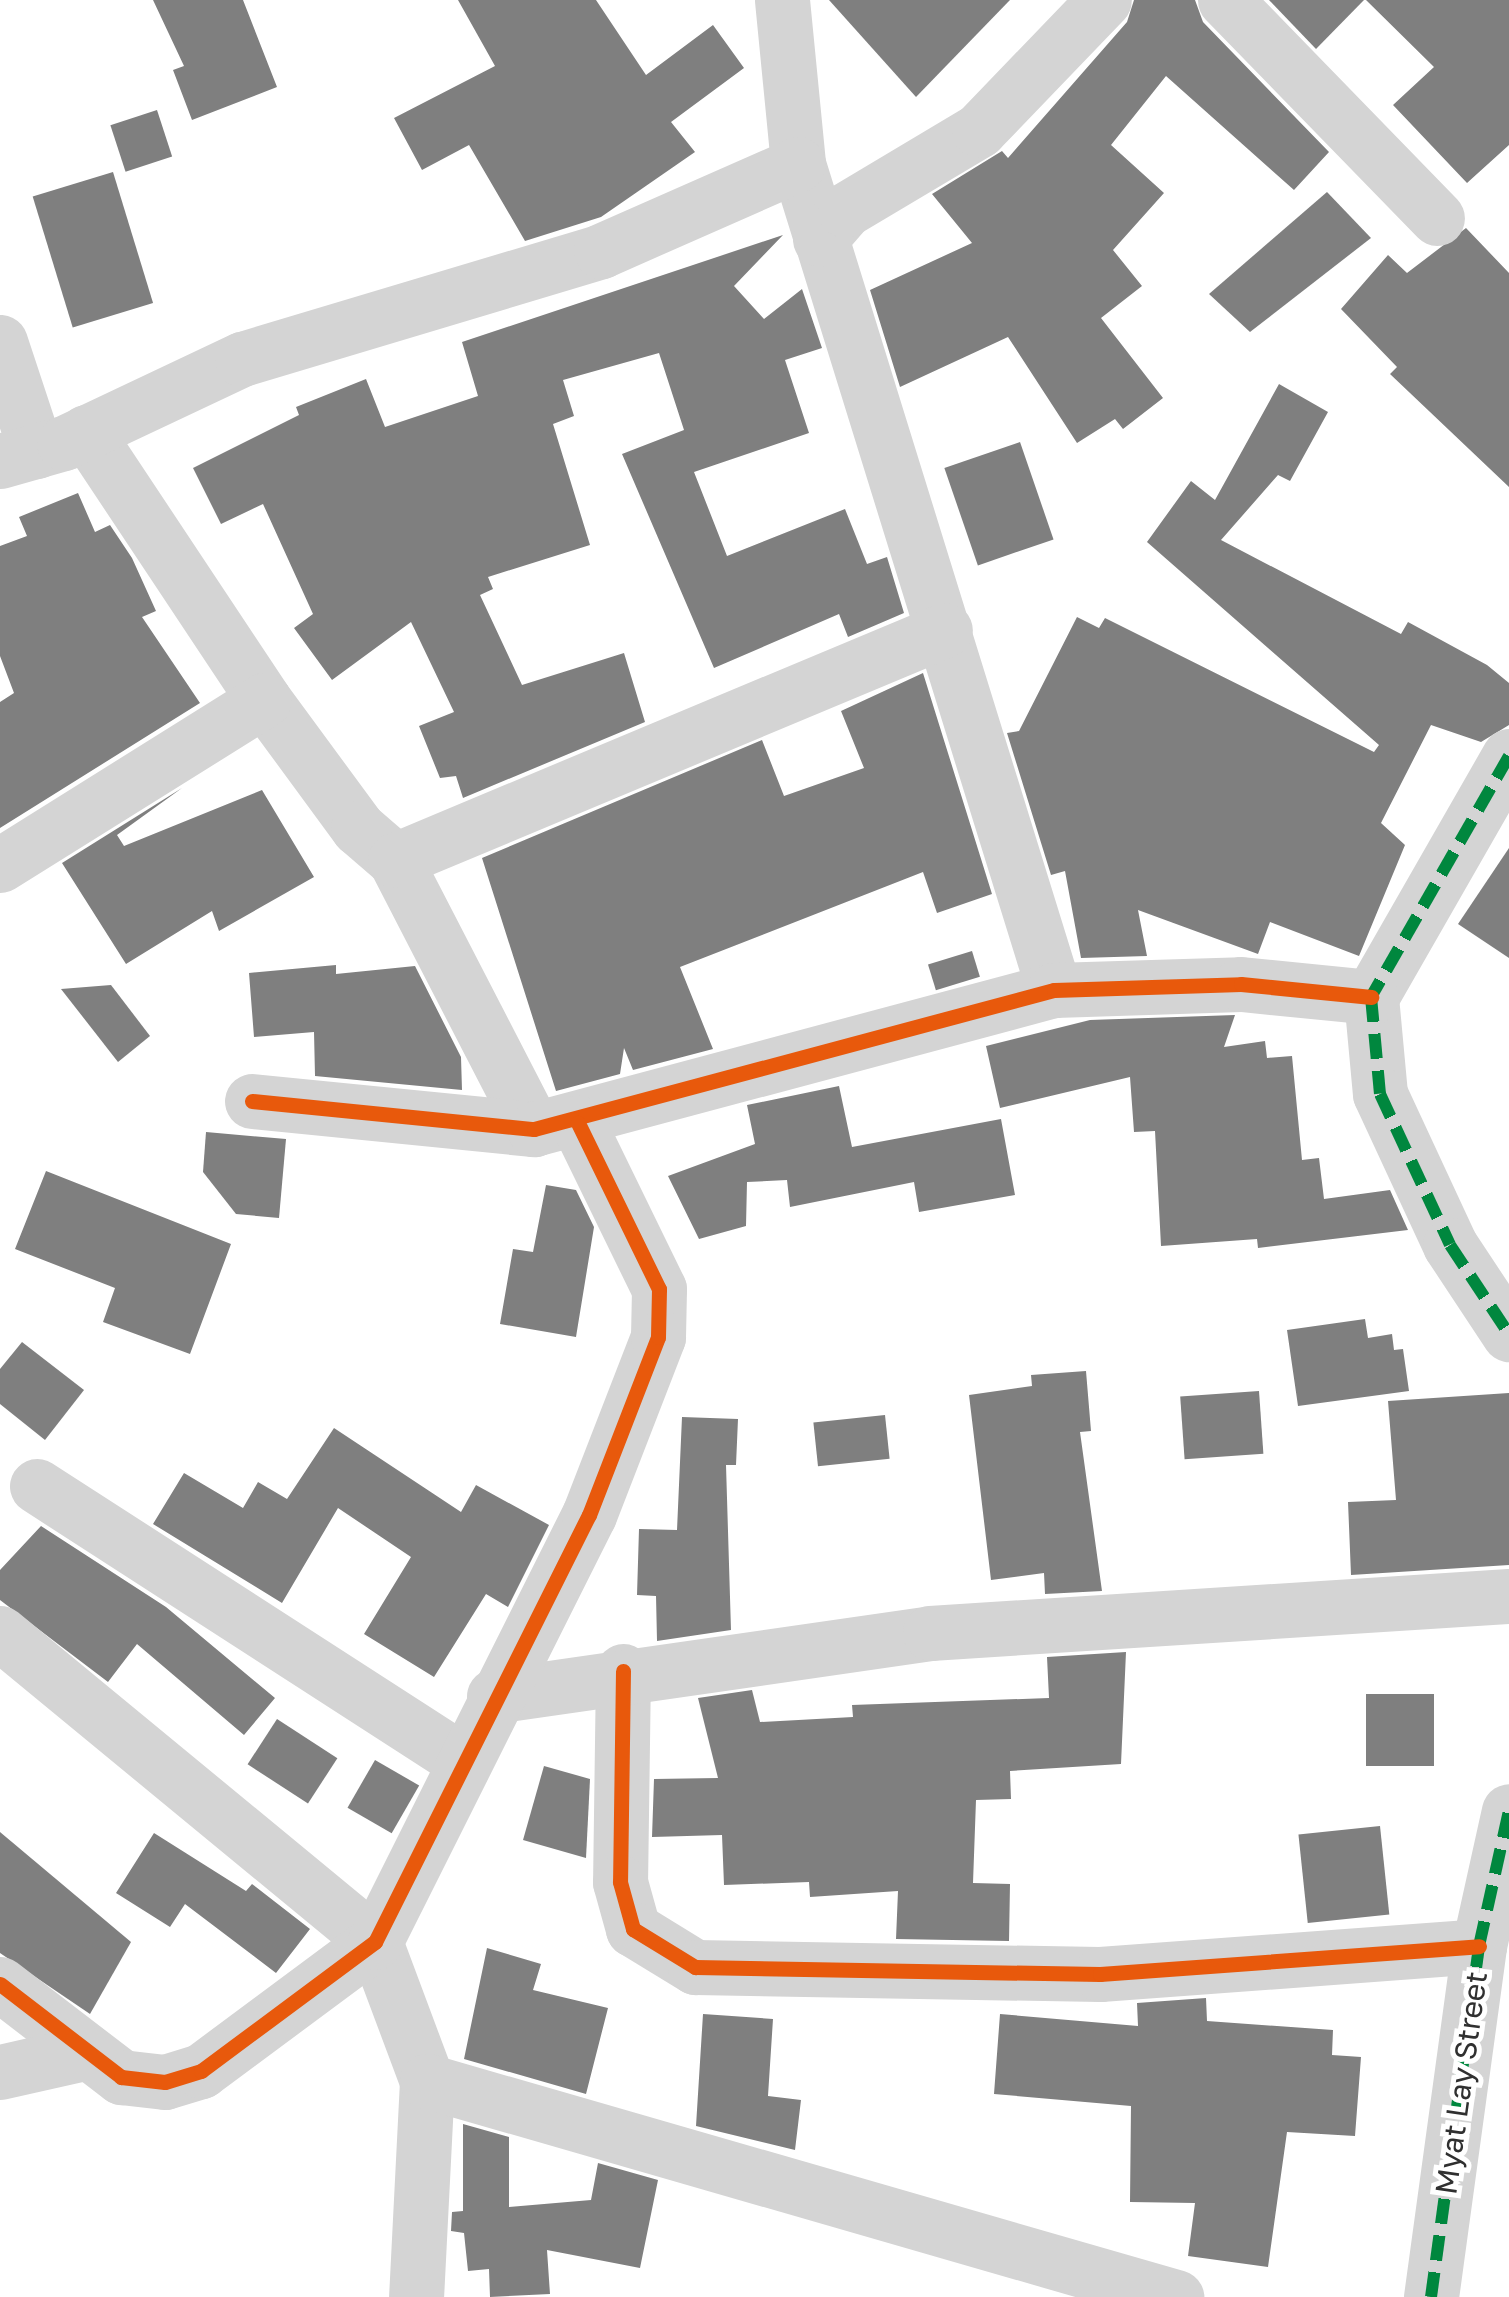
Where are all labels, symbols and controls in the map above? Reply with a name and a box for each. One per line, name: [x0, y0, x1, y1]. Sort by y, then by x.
street label: Myat Lay Street: [1428, 1969, 1494, 2197]

